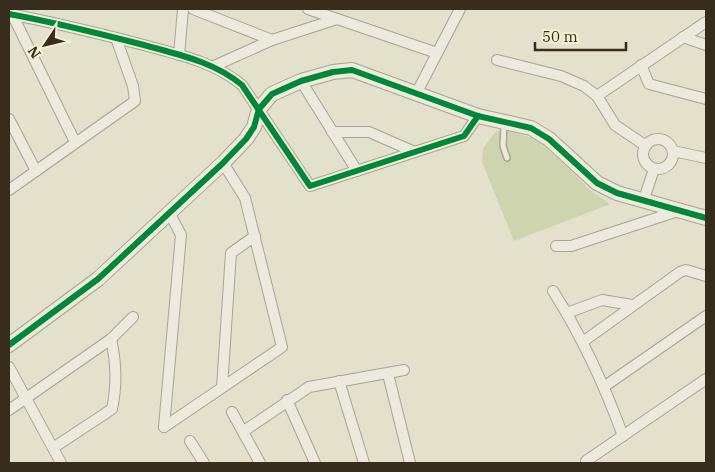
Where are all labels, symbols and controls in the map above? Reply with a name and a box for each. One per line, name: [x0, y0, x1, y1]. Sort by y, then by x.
north arrow: [20, 20, 70, 70]
scale bar: [535, 20, 626, 52]
text: 50 m: [542, 27, 578, 46]
text: N: [24, 43, 45, 62]

